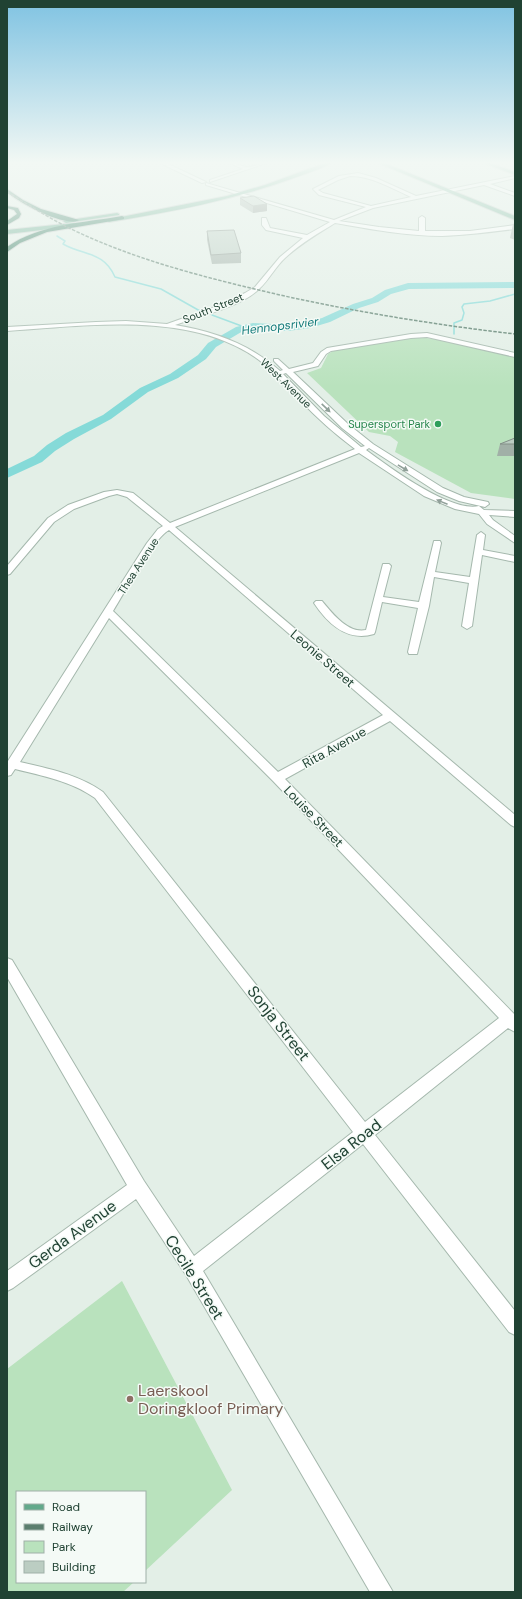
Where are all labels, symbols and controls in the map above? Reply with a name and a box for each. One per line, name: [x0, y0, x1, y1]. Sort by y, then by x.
street label: South Street: [181, 290, 245, 326]
water label: Hennopsrivier: [241, 313, 320, 339]
street label: West Avenue: [257, 355, 315, 411]
one-way arrow: [322, 403, 331, 412]
place label: Supersport Park: [348, 417, 430, 431]
marker: Supersport Park: [433, 419, 443, 429]
one-way arrow: [397, 464, 409, 471]
one-way arrow: [436, 498, 448, 504]
street label: Thea Avenue: [114, 535, 162, 597]
street label: Leonie Street: [287, 626, 358, 691]
street label: Rita Avenue: [299, 723, 369, 772]
street label: Louise Street: [280, 782, 347, 851]
street label: Sonja Street: [243, 981, 315, 1065]
street label: Elsa Road: [317, 1114, 386, 1174]
street label: Gerda Avenue: [24, 1195, 121, 1274]
street label: Cecile Street: [160, 1231, 229, 1323]
place label: Laerskool Doringkloof Primary: [138, 1380, 284, 1419]
marker: Laerskool Doringkloof Primary: [125, 1394, 135, 1404]
legend: [16, 1491, 146, 1583]
text: Road: [52, 1499, 80, 1515]
text: Railway: [52, 1519, 93, 1535]
text: Park: [52, 1539, 76, 1555]
text: Building: [52, 1559, 96, 1575]

